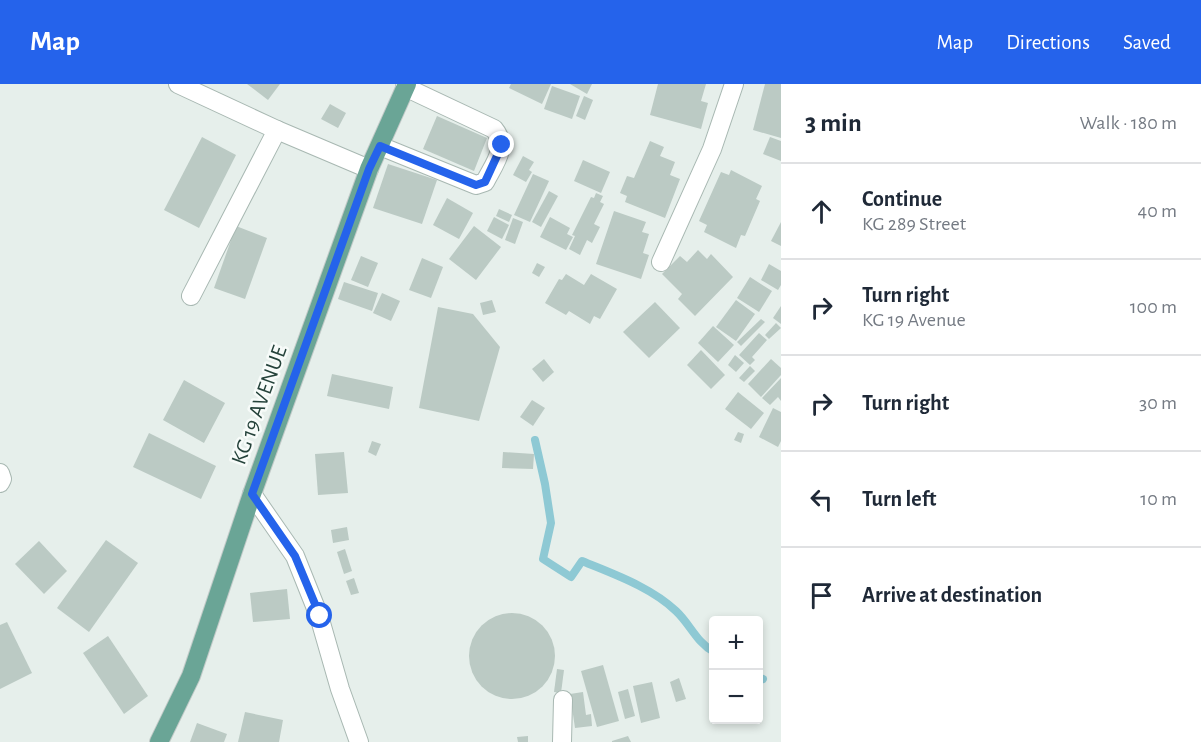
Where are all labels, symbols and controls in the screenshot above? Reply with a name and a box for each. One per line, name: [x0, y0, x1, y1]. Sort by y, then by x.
text: Map: [30, 28, 80, 56]
text: Map: [937, 32, 973, 53]
text: Directions: [1006, 32, 1090, 53]
text: Saved: [1123, 32, 1171, 53]
text: 3 min: [805, 110, 862, 136]
text: Walk · 180 m: [1080, 113, 1177, 133]
route end: [488, 131, 514, 157]
text: Continue: [862, 188, 942, 210]
icon: ahead: [805, 195, 838, 228]
text: 40 m: [1138, 201, 1177, 221]
text: KG 289 Street: [862, 214, 966, 234]
text: Turn right: [862, 284, 949, 306]
icon: right: [805, 291, 838, 324]
text: 100 m: [1130, 297, 1177, 317]
text: KG 19 Avenue: [862, 310, 966, 330]
street label: KG 19 AVENUE: [227, 342, 291, 467]
icon: right: [805, 387, 838, 420]
text: Turn right: [862, 392, 949, 414]
text: 30 m: [1139, 393, 1177, 413]
icon: left: [805, 483, 838, 516]
text: Turn left: [862, 488, 936, 510]
text: 10 m: [1140, 489, 1177, 509]
icon: arrive: [805, 579, 838, 612]
text: Arrive at destination: [862, 584, 1042, 606]
route start: [306, 602, 332, 628]
map controls: [709, 616, 763, 724]
button: +: [709, 616, 763, 670]
button: −: [709, 670, 763, 724]

